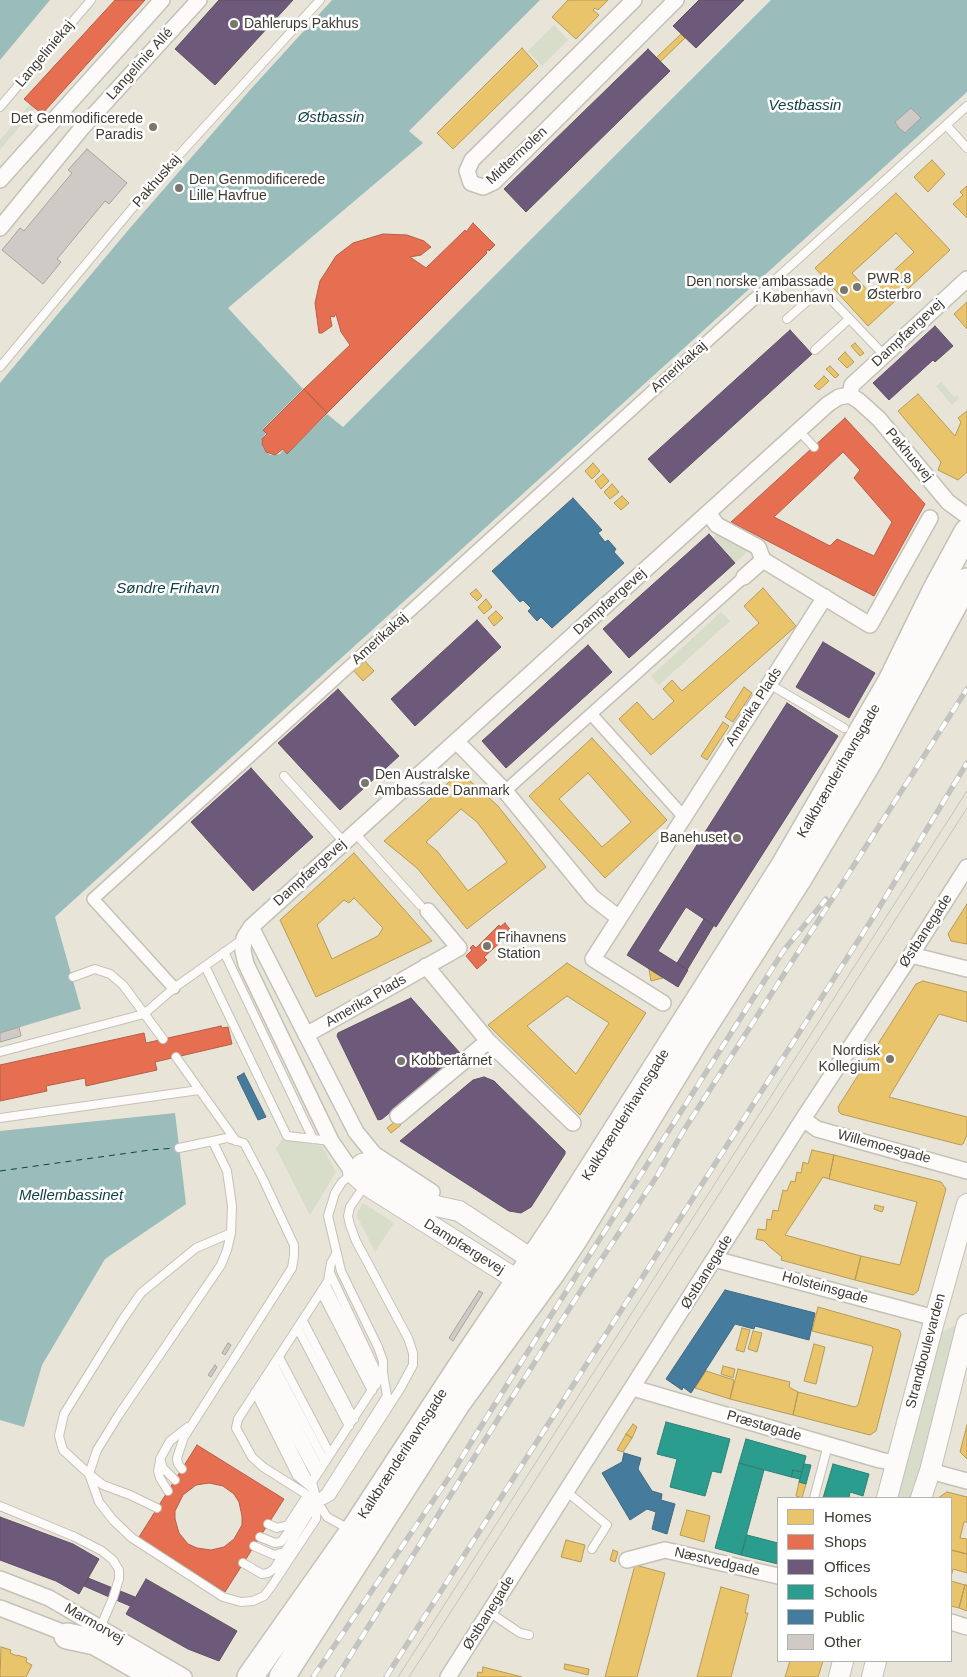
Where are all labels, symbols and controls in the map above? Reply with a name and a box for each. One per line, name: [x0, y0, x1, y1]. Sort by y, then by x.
place label: Dahlerups Pakhus: [244, 16, 358, 32]
street label: Langeliniekaj: [12, 17, 78, 91]
marker: Dahlerups Pakhus: [228, 18, 240, 30]
street label: Langelinie Allé: [103, 25, 177, 103]
water label: Vestbassin: [769, 97, 841, 115]
water label: Østbassin: [298, 109, 364, 127]
place label: Det Genmodificerede Paradis: [11, 111, 143, 144]
marker: Det Genmodificerede Paradis: [147, 121, 159, 133]
street label: Midtermolen: [483, 124, 551, 188]
street label: Pakhuskaj: [129, 151, 185, 211]
place label: Den Genmodificerede Lille Havfrue: [189, 172, 325, 204]
marker: Den Genmodificerede Lille Havfrue: [173, 182, 185, 194]
place label: PWR.8 Østerbro: [867, 271, 921, 304]
place label: Den norske ambassade i København: [686, 274, 834, 306]
marker: PWR.8 Østerbro: [851, 281, 863, 293]
marker: Den norske ambassade i København: [838, 284, 850, 296]
street label: Dampfærgevej: [869, 296, 947, 370]
street label: Amerikakaj: [648, 338, 710, 396]
street label: Pakhusvej: [882, 425, 936, 485]
street label: Dampfærgevej: [570, 565, 650, 639]
water label: Søndre Frihavn: [116, 580, 220, 598]
street label: Amerikakaj: [349, 610, 411, 668]
street label: Amerika Plads: [722, 665, 786, 749]
street label: Kalkbrænderihavnsgade: [794, 701, 884, 841]
place label: Den Australske Ambassade Danmark: [375, 767, 510, 800]
marker: Den Australske Ambassade Danmark: [359, 777, 371, 789]
place label: Banehuset: [660, 830, 727, 846]
marker: Banehuset: [731, 832, 743, 844]
street label: Dampfærgevej: [270, 836, 350, 910]
street label: Østbanegade: [896, 891, 956, 971]
place label: Frihavnens Station: [497, 930, 566, 962]
marker: Frihavnens Station: [481, 940, 493, 952]
street label: Amerika Plads: [323, 971, 409, 1031]
place label: Nordisk Kollegium: [819, 1043, 880, 1076]
street label: Kalkbrænderihavnsgade: [579, 1046, 673, 1184]
place label: Kobbertårnet: [411, 1053, 492, 1069]
marker: Nordisk Kollegium: [884, 1053, 896, 1065]
marker: Kobbertårnet: [395, 1055, 407, 1067]
street label: Willemoesgade: [836, 1127, 932, 1167]
water label: Mellembassinet: [19, 1187, 123, 1205]
street label: Dampfærgevej: [421, 1216, 507, 1278]
street label: Østbanegade: [678, 1232, 736, 1312]
street label: Holsteinsgade: [780, 1268, 870, 1308]
street label: Strandboulevarden: [903, 1292, 949, 1410]
street label: Kalkbrænderihavnsgade: [355, 1386, 451, 1522]
street label: Præstøgade: [725, 1407, 803, 1445]
legend: [777, 1497, 952, 1662]
text: Homes: [824, 1508, 872, 1525]
text: Shops: [824, 1533, 867, 1550]
street label: Næstvedgade: [673, 1544, 761, 1580]
text: Offices: [824, 1558, 870, 1575]
street label: Østbanegade: [460, 1573, 518, 1653]
text: Schools: [824, 1583, 877, 1600]
street label: Marmorvej: [61, 1600, 127, 1648]
text: Public: [824, 1608, 865, 1625]
text: Other: [824, 1633, 862, 1650]

